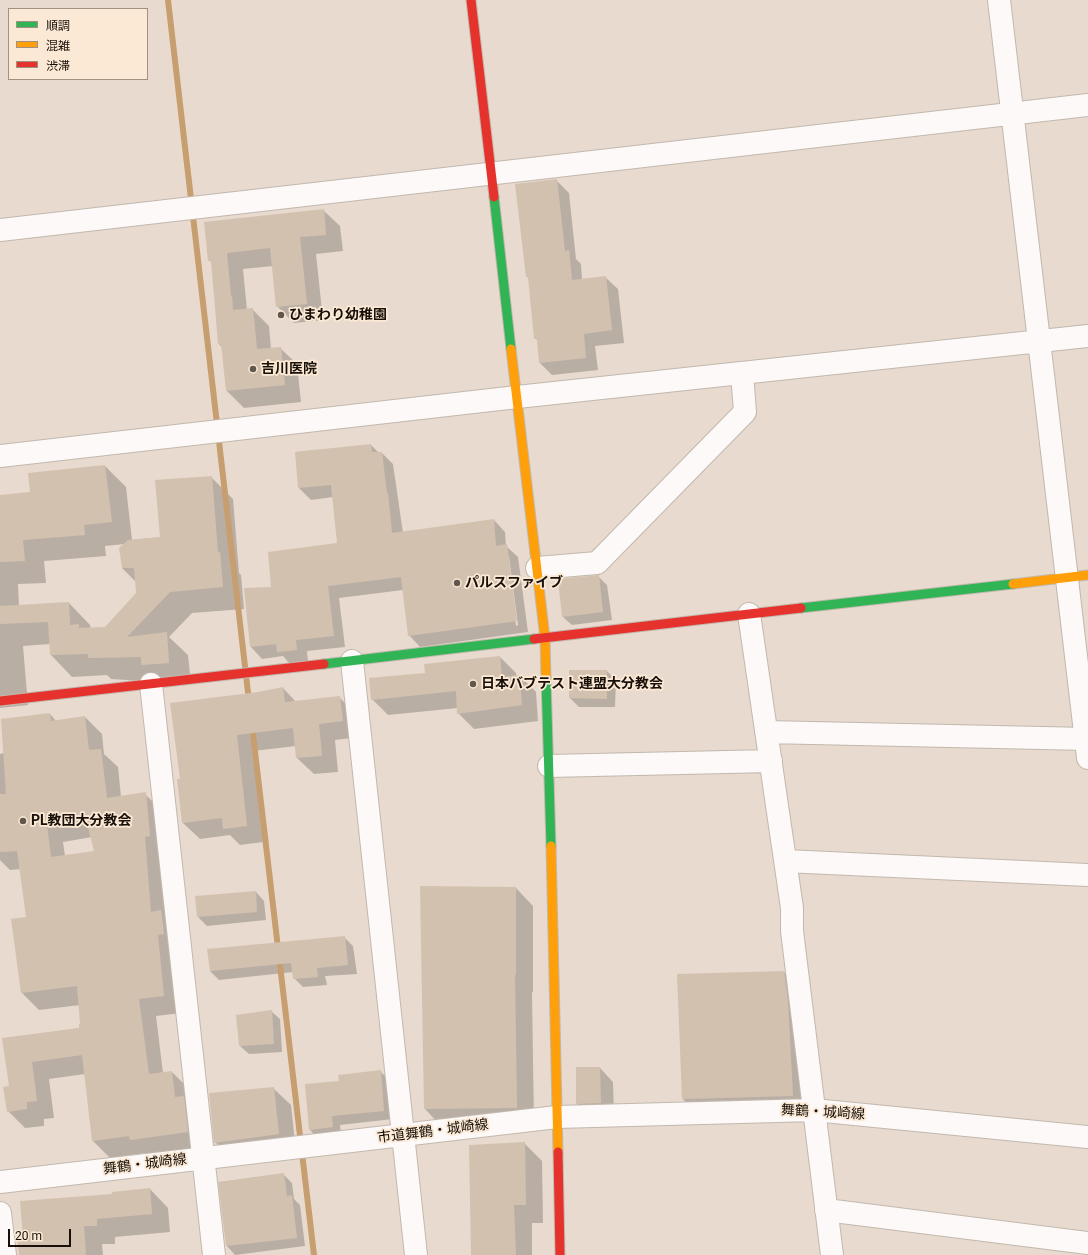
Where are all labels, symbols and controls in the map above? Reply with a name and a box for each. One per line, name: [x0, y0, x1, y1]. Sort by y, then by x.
legend: [8, 8, 148, 80]
text: 順調: [46, 19, 70, 33]
text: 混雑: [46, 39, 70, 53]
text: 渋滞: [46, 59, 70, 73]
place label: ひまわり幼稚園: [289, 307, 387, 323]
marker: ひまわり幼稚園: [276, 310, 286, 320]
place label: 吉川医院: [261, 361, 317, 377]
marker: 吉川医院: [248, 364, 258, 374]
place label: パルスファイブ: [465, 575, 563, 591]
marker: パルスファイブ: [452, 578, 462, 588]
place label: 日本バブテスト連盟大分教会: [481, 676, 663, 692]
marker: 日本バブテスト連盟大分教会: [468, 679, 478, 689]
place label: PL教団大分教会: [31, 813, 132, 829]
marker: PL教団大分教会: [18, 816, 28, 826]
street label: 舞鶴・城崎線: [781, 1102, 865, 1124]
street label: 市道舞鶴・城崎線: [376, 1117, 490, 1147]
street label: 舞鶴・城崎線: [102, 1152, 188, 1178]
scale bar: [10, 1221, 73, 1247]
text: 20 m: [15, 1229, 42, 1243]

